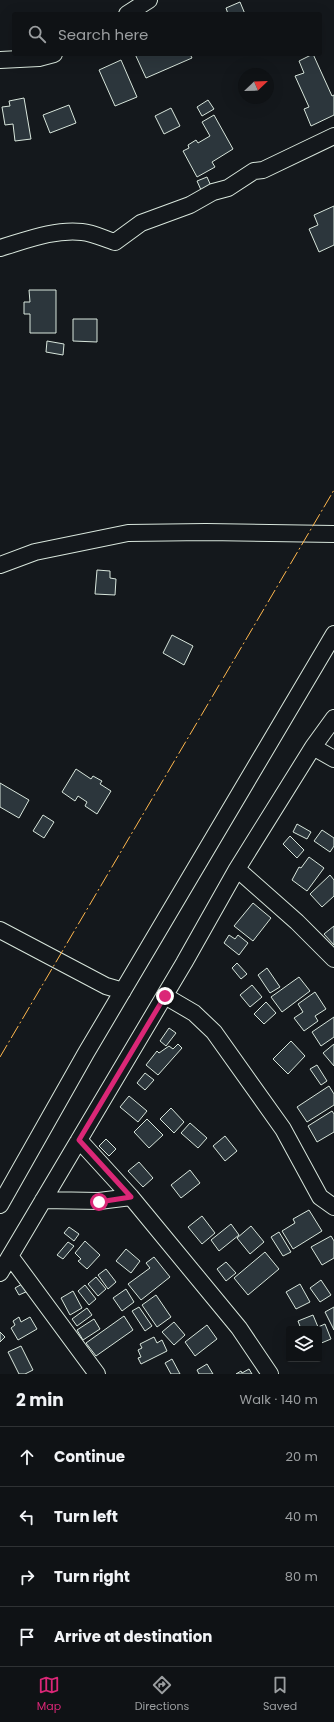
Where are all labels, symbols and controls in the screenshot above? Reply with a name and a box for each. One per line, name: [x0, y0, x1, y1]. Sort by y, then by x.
search box: [12, 12, 322, 56]
icon: search: [26, 23, 48, 45]
text: Search here: [58, 24, 148, 45]
north arrow: [238, 68, 274, 104]
route end: [156, 987, 174, 1005]
route start: [90, 1193, 108, 1211]
map controls: [286, 1326, 322, 1362]
button: layers: [286, 1326, 322, 1362]
text: 2 min: [16, 1388, 64, 1412]
text: Walk · 140 m: [240, 1390, 318, 1409]
icon: ahead: [16, 1446, 38, 1468]
text: Continue: [54, 1446, 125, 1467]
text: 20 m: [285, 1447, 318, 1466]
icon: left: [16, 1506, 38, 1528]
text: Turn left: [54, 1506, 118, 1527]
text: 40 m: [285, 1507, 318, 1526]
icon: right: [16, 1566, 38, 1588]
text: Turn right: [54, 1566, 130, 1587]
text: 80 m: [285, 1567, 318, 1586]
icon: arrive: [16, 1626, 38, 1648]
text: Arrive at destination: [54, 1626, 212, 1647]
tab: Map: [37, 1674, 61, 1715]
tab: Directions: [135, 1674, 189, 1715]
tab: Saved: [263, 1674, 297, 1715]

